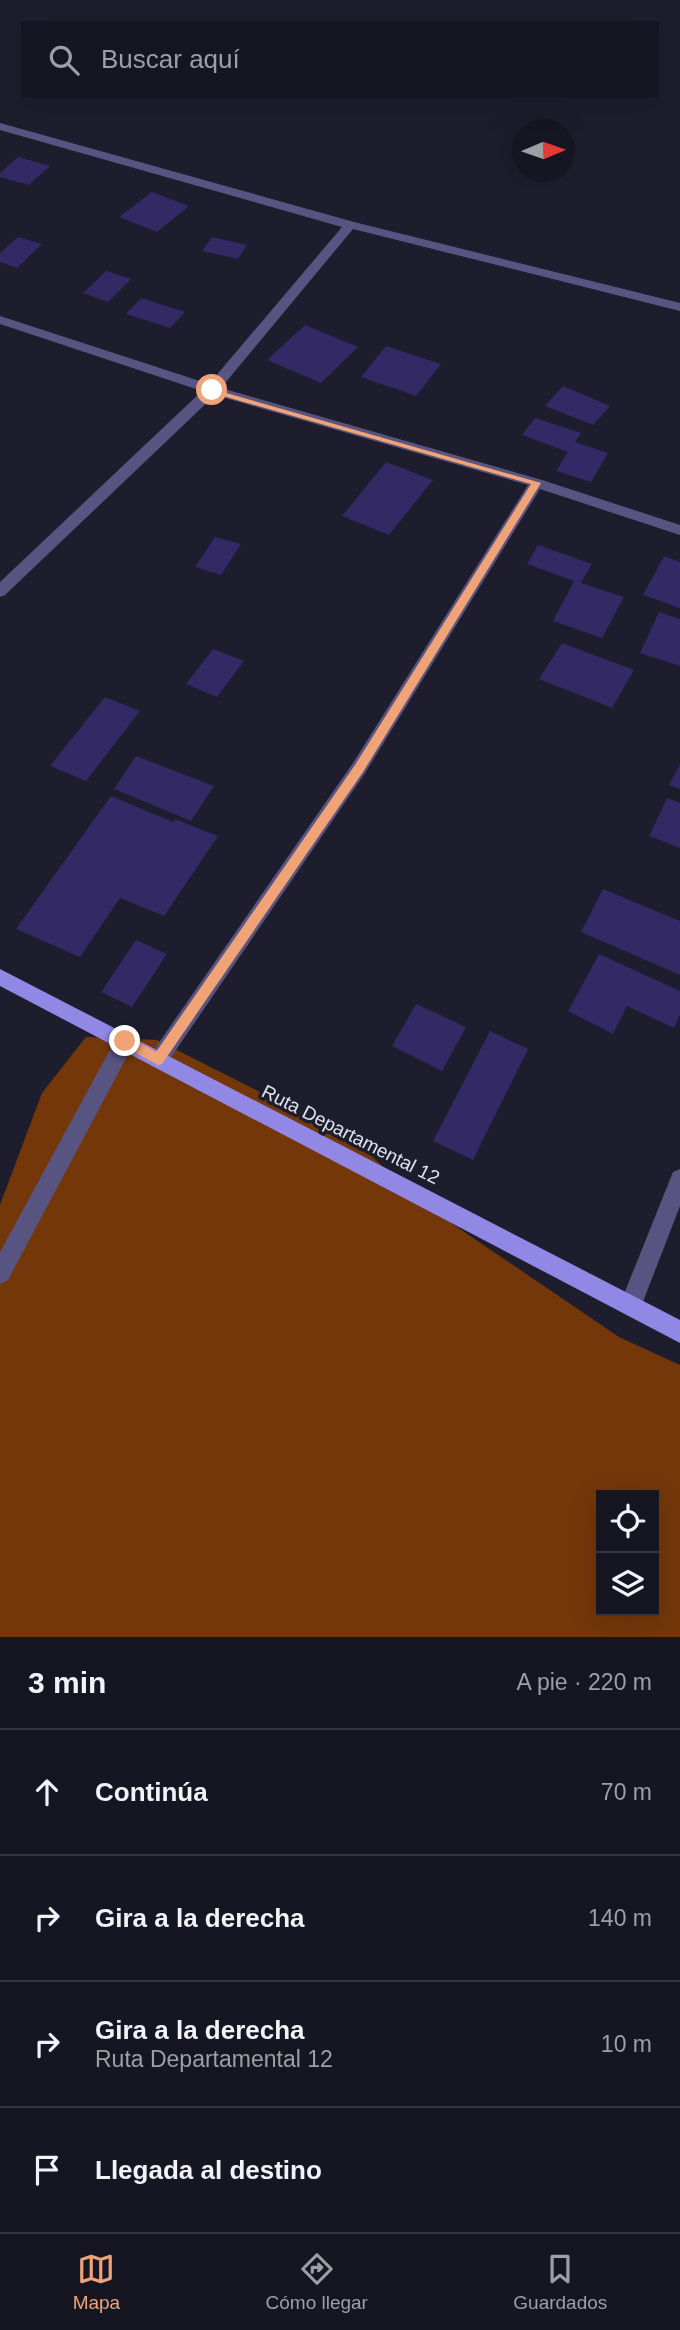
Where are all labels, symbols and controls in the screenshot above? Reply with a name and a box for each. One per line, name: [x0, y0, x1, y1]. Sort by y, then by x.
search box: [21, 21, 659, 98]
icon: search: [45, 41, 83, 79]
text: Buscar aquí: [101, 44, 240, 74]
north arrow: [512, 119, 575, 182]
route start: [196, 374, 227, 405]
route end: [109, 1025, 140, 1056]
street label: Ruta Departamental 12: [258, 1080, 443, 1188]
map controls: [596, 1490, 659, 1616]
button: locate: [596, 1490, 659, 1553]
button: layers: [596, 1553, 659, 1616]
text: 3 min: [28, 1666, 106, 1699]
text: A pie · 220 m: [516, 1669, 652, 1695]
icon: ahead: [28, 1773, 66, 1811]
text: Continúa: [95, 1777, 208, 1807]
text: 70 m: [601, 1779, 652, 1805]
icon: right: [28, 1899, 66, 1937]
text: Gira a la derecha: [95, 1903, 305, 1933]
text: 140 m: [588, 1905, 652, 1931]
text: Gira a la derecha: [95, 2015, 305, 2045]
icon: right: [28, 2025, 66, 2063]
text: 10 m: [601, 2031, 652, 2057]
text: Ruta Departamental 12: [95, 2046, 333, 2072]
icon: arrive: [28, 2151, 66, 2189]
text: Llegada al destino: [95, 2155, 322, 2185]
tab: Mapa: [73, 2250, 120, 2314]
tab: Cómo llegar: [266, 2250, 368, 2314]
tab: Guardados: [513, 2250, 607, 2314]

